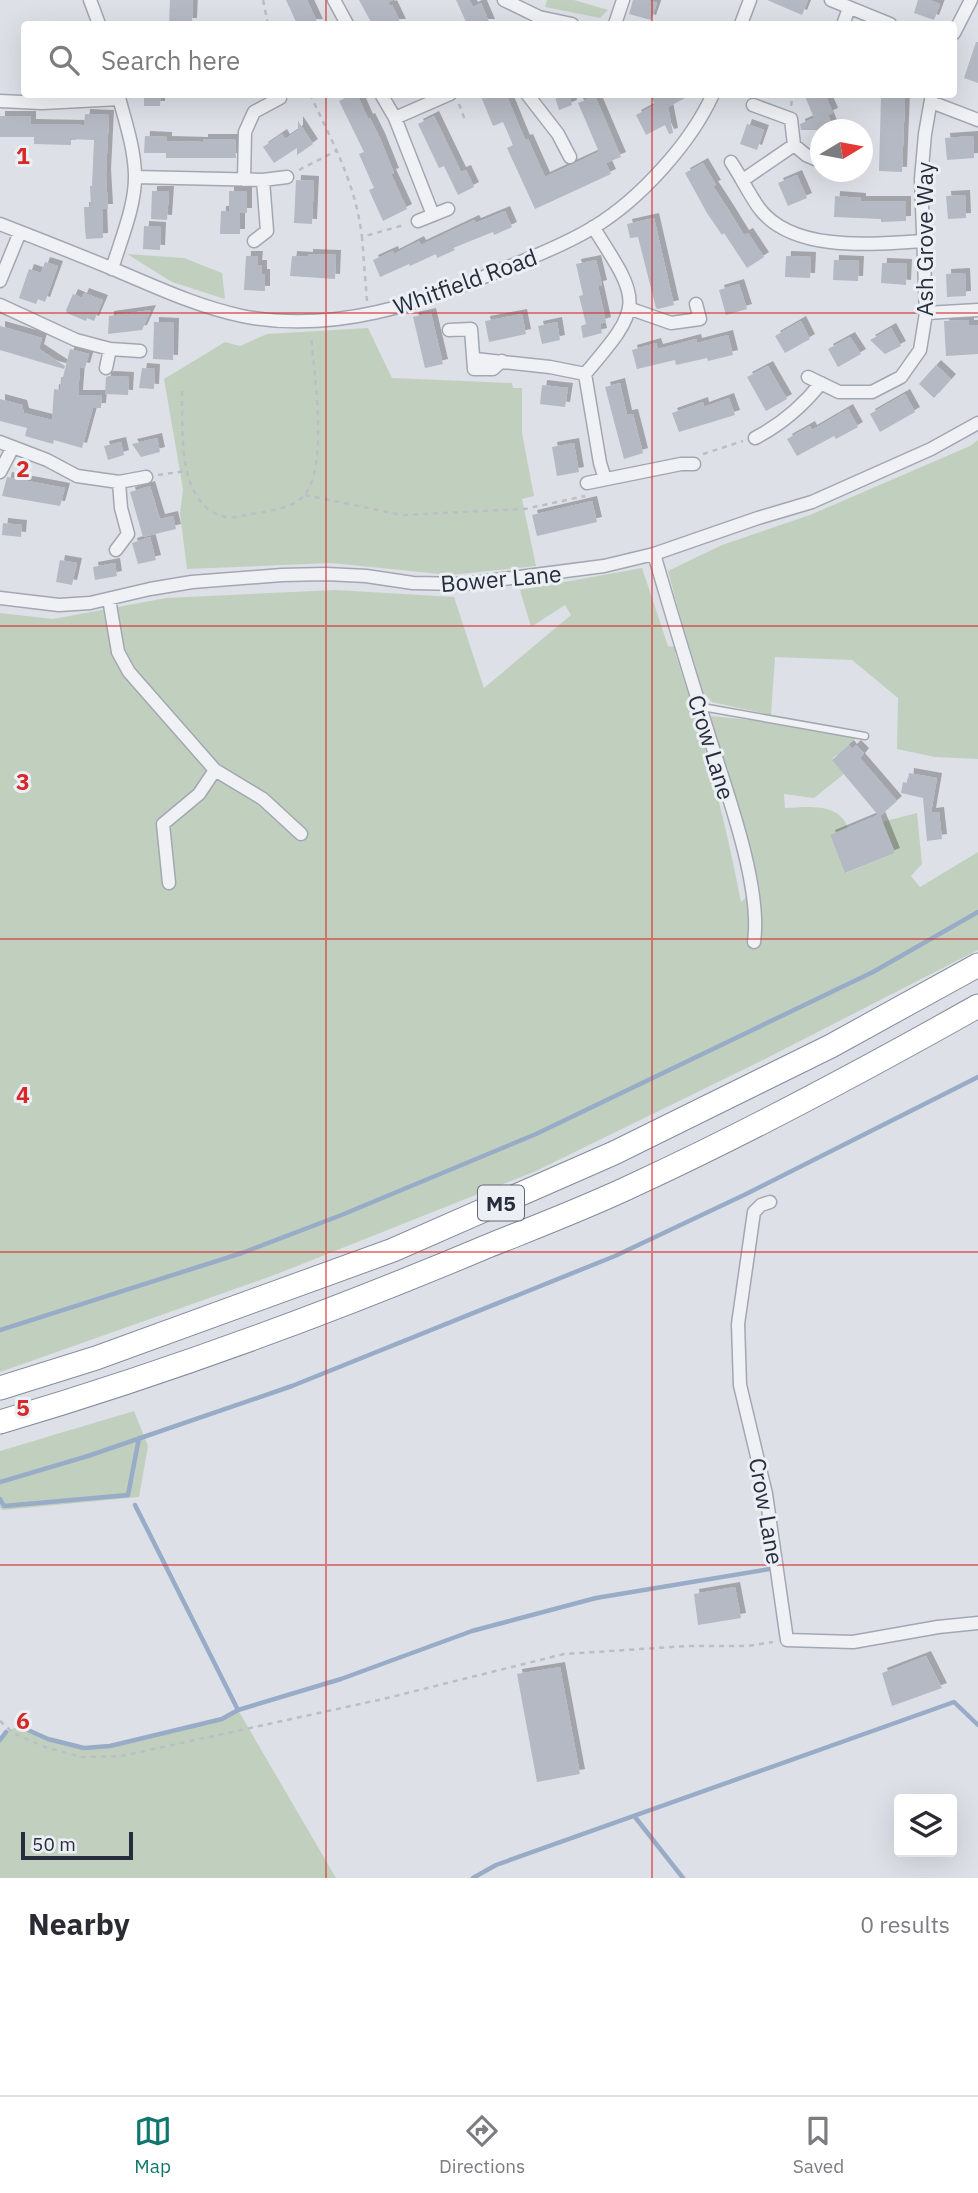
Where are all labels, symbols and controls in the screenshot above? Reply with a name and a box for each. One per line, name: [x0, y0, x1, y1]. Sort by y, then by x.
search box: [21, 21, 957, 98]
icon: search: [45, 41, 83, 79]
text: Search here: [101, 43, 240, 77]
north arrow: [810, 119, 873, 182]
text: 1: [16, 140, 30, 170]
street label: Ash Grove Way: [909, 161, 939, 316]
street label: Whitfield Road: [389, 241, 541, 321]
text: 2: [16, 453, 30, 483]
street label: Bower Lane: [439, 558, 563, 598]
street label: Crow Lane: [682, 691, 742, 803]
text: 3: [16, 766, 30, 796]
text: 4: [16, 1079, 30, 1109]
road number: M5: [478, 1186, 524, 1220]
text: 5: [16, 1392, 30, 1422]
street label: Crow Lane: [743, 1455, 791, 1567]
text: 6: [16, 1705, 30, 1735]
map controls: [894, 1794, 957, 1857]
button: layers: [894, 1794, 957, 1857]
scale bar: [21, 1829, 133, 1861]
text: 50 m: [32, 1832, 76, 1856]
text: Nearby: [28, 1904, 130, 1943]
text: 0 results: [860, 1909, 950, 1939]
tab: Map: [134, 2112, 172, 2178]
tab: Directions: [439, 2112, 525, 2178]
tab: Saved: [793, 2112, 844, 2178]

